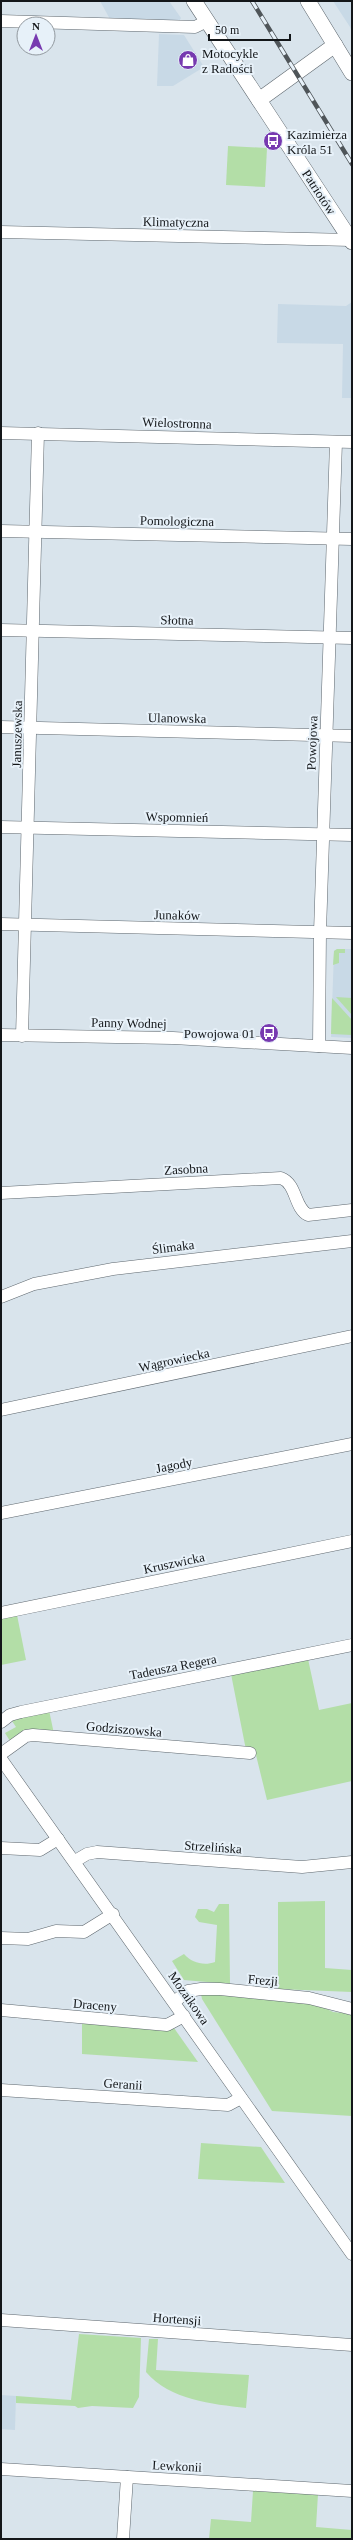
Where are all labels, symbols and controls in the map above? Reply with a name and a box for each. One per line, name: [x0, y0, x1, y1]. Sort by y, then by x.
north arrow: [16, 16, 56, 56]
scale bar: [209, 16, 290, 42]
text: N: [32, 20, 40, 32]
text: 50 m: [215, 23, 240, 37]
place label: Motocykle z Radości: [202, 46, 259, 76]
shop icon: Motocykle z Radości: [177, 49, 199, 71]
place label: Kazimierza Króla 51: [287, 127, 347, 157]
bus stop icon: Kazimierza Króla 51: [262, 130, 284, 152]
street label: Patriotów: [299, 167, 339, 218]
street label: Klimatyczna: [143, 214, 210, 230]
street label: Wielostronna: [142, 414, 212, 432]
street label: Pomologiczna: [140, 513, 215, 529]
street label: Słotna: [160, 612, 194, 628]
street label: Januszewska: [9, 700, 25, 768]
street label: Ulanowska: [148, 710, 207, 726]
street label: Powojowa: [304, 715, 320, 771]
street label: Wspomnień: [145, 809, 209, 825]
street label: Junaków: [154, 907, 201, 923]
street label: Panny Wodnej: [91, 1015, 167, 1031]
bus stop icon: Powojowa 01: [258, 1022, 280, 1044]
place label: Powojowa 01: [184, 1026, 255, 1041]
street label: Zasobna: [164, 1160, 209, 1178]
street label: Ślimaka: [151, 1237, 195, 1257]
street label: Wągrowiecka: [137, 1345, 211, 1375]
street label: Jagody: [154, 1454, 194, 1476]
street label: Kruszwicka: [142, 1549, 206, 1577]
street label: Tadeusza Regera: [128, 1651, 218, 1683]
street label: Godziszowska: [86, 1718, 163, 1740]
street label: Strzelińska: [184, 1838, 243, 1857]
street label: Mozaikowa: [165, 1969, 213, 2028]
street label: Frezji: [247, 1971, 279, 1989]
street label: Draceny: [72, 1996, 118, 2014]
street label: Geranii: [103, 2075, 143, 2093]
street label: Hortensji: [152, 2310, 202, 2328]
street label: Lewkonii: [152, 2457, 203, 2475]

